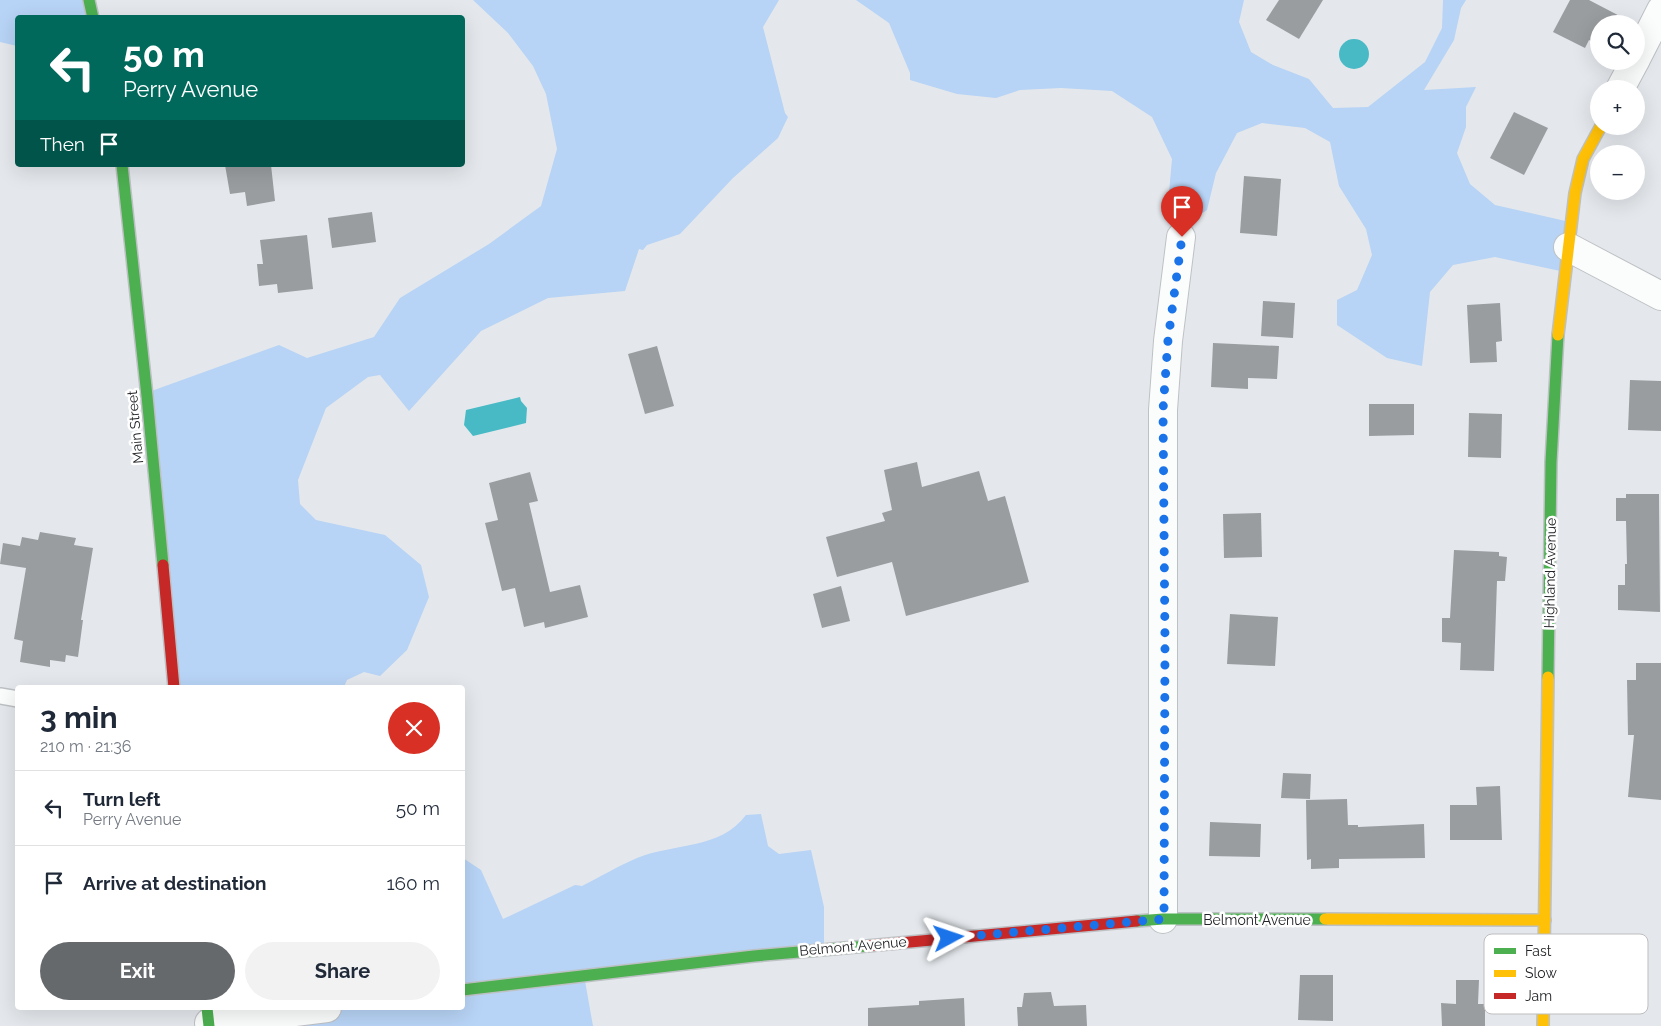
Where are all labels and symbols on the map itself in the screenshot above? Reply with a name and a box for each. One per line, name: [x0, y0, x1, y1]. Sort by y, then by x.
pin: [1161, 186, 1203, 237]
street label: Main Street: [124, 389, 146, 464]
street label: Highland Avenue: [1541, 517, 1559, 629]
position arrow: [922, 911, 974, 963]
street label: Belmont Avenue: [1203, 912, 1311, 928]
street label: Belmont Avenue: [799, 933, 907, 959]
legend: [1484, 934, 1648, 1014]
text: Fast: [1525, 943, 1552, 959]
text: Slow: [1525, 965, 1557, 981]
text: Jam: [1525, 988, 1552, 1004]

